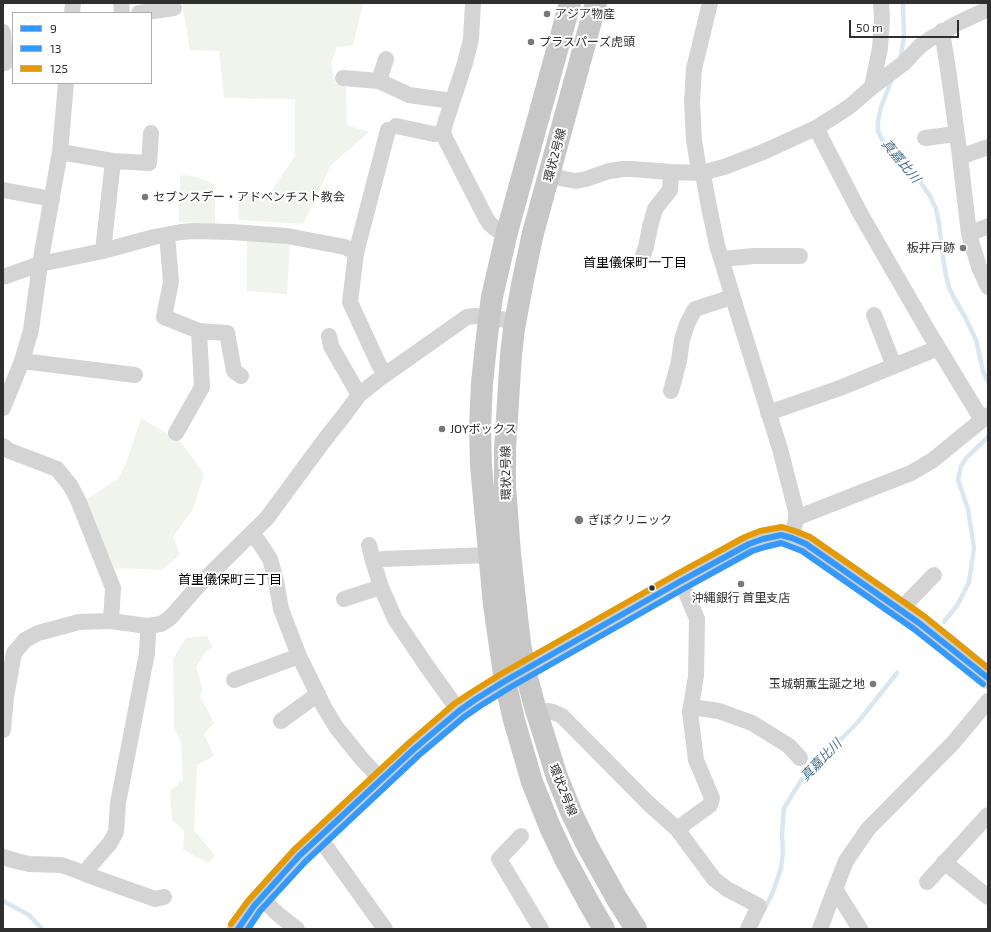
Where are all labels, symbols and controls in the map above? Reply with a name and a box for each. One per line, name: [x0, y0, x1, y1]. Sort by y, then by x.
place label: アジア物産: [555, 7, 615, 21]
marker: アジア物産: [542, 9, 552, 19]
legend: [12, 12, 152, 84]
scale bar: [851, 12, 961, 38]
text: 50 m: [856, 20, 883, 34]
text: 9: [50, 21, 57, 35]
place label: プラスパーズ虎頭: [539, 35, 635, 49]
marker: プラスパーズ虎頭: [526, 37, 536, 47]
text: 13: [50, 41, 61, 55]
text: 125: [50, 61, 68, 75]
street label: 環状2号線: [541, 127, 569, 183]
water label: 真嘉比川: [878, 136, 924, 186]
place label: セブンスデー・アドベンチスト教会: [153, 190, 345, 204]
marker: セブンスデー・アドベンチスト教会: [140, 192, 150, 202]
place label: 板井戸跡: [907, 241, 955, 255]
marker: 板井戸跡: [958, 243, 968, 253]
district label: 首里儀保町一丁目: [583, 255, 687, 271]
place label: JOYボックス: [450, 422, 517, 436]
marker: JOYボックス: [437, 424, 447, 434]
street label: 環状2号線: [498, 446, 514, 500]
place label: ぎぼクリニック: [588, 513, 672, 527]
marker: ぎぼクリニック: [573, 514, 585, 526]
district label: 首里儀保町三丁目: [178, 572, 282, 588]
marker: 沖縄銀行 首里支店: [736, 579, 746, 589]
unlabelled marker: [647, 583, 657, 593]
place label: 沖縄銀行 首里支店: [692, 591, 790, 605]
place label: 玉城朝薫生誕之地: [769, 677, 865, 691]
marker: 玉城朝薫生誕之地: [868, 679, 878, 689]
water label: 真嘉比川: [797, 736, 845, 784]
street label: 環状2号線: [546, 762, 580, 818]

